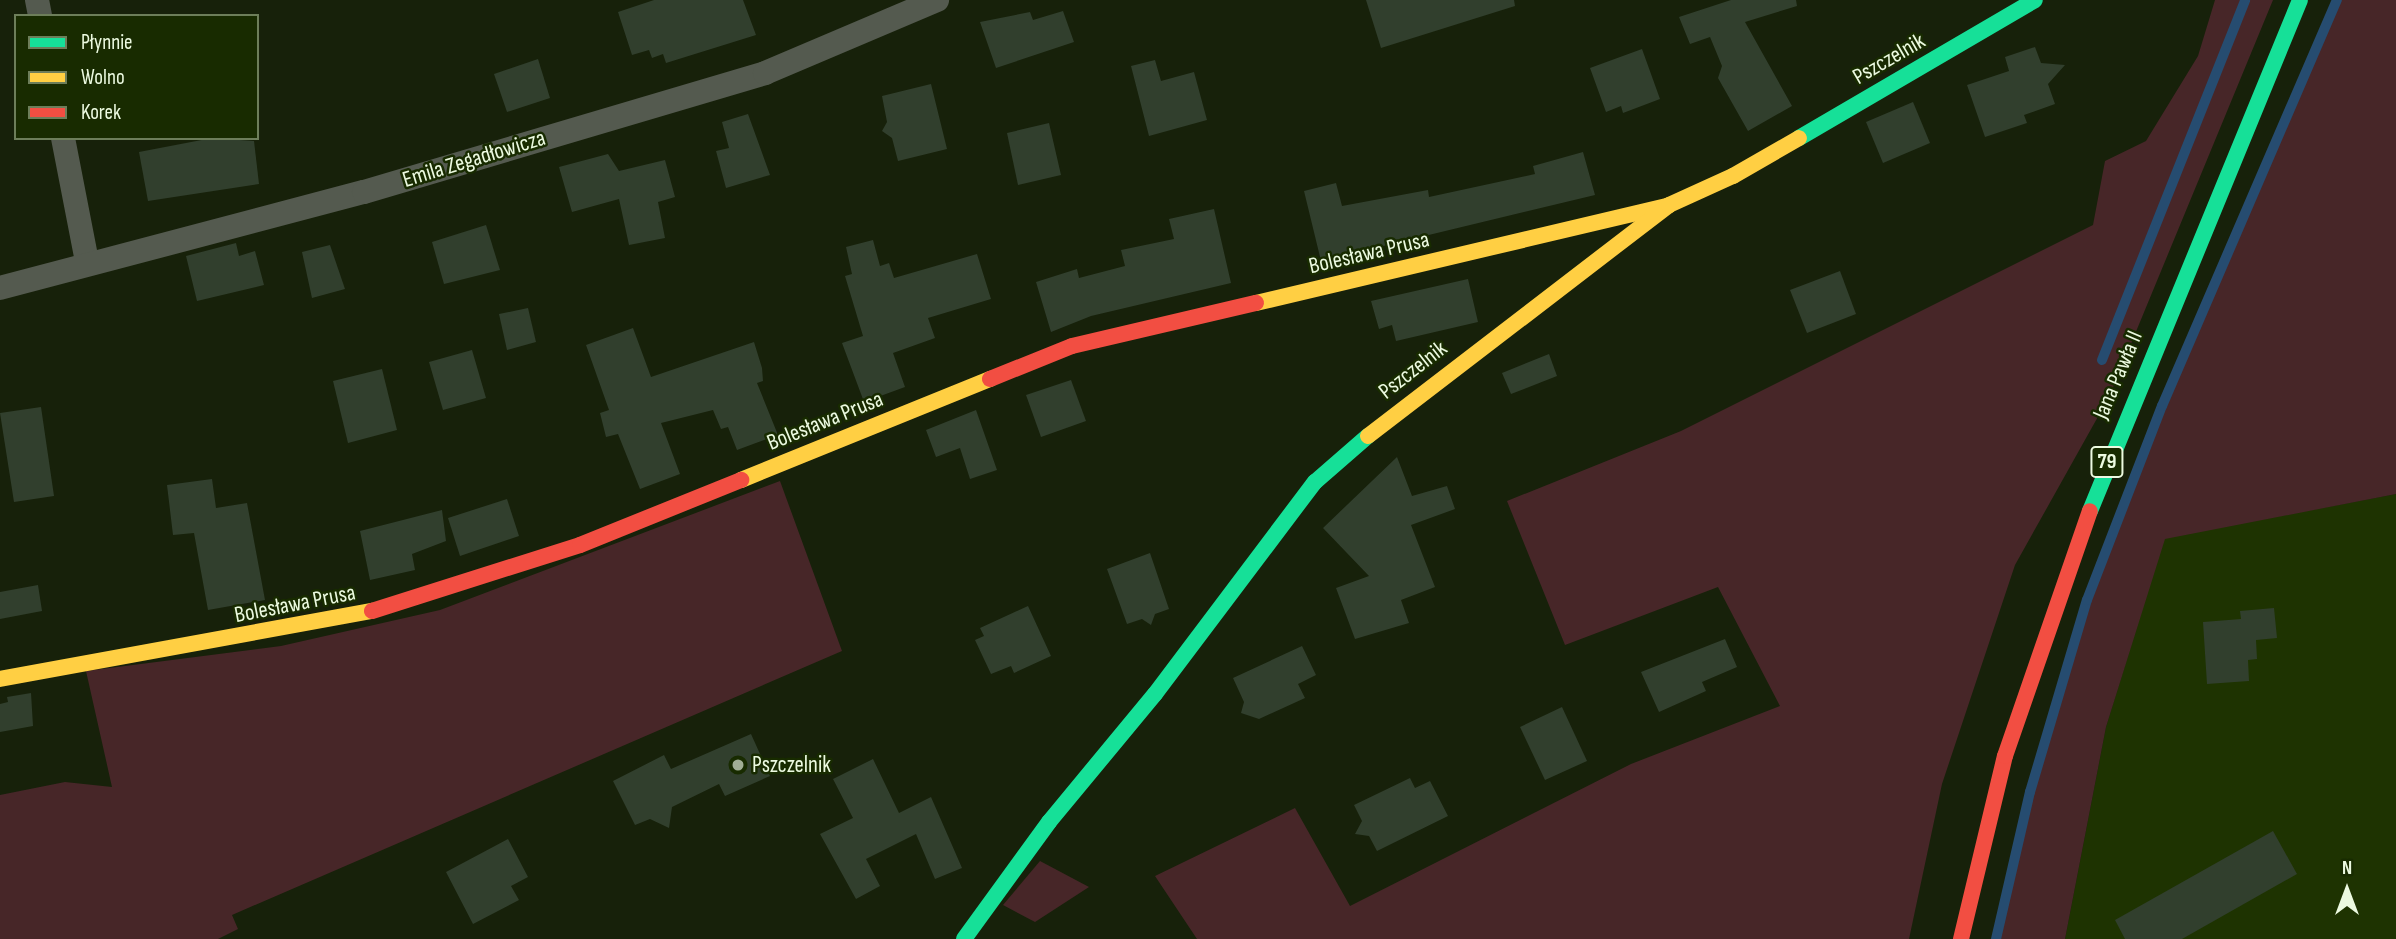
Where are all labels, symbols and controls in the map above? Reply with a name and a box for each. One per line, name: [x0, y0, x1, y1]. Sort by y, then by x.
legend: [14, 14, 259, 140]
street label: Pszczelnik: [1848, 27, 1930, 91]
text: Płynnie: [81, 30, 133, 55]
text: Wolno: [81, 65, 125, 90]
text: Korek: [81, 100, 121, 125]
street label: Emila Zegadłowicza: [399, 124, 549, 194]
street label: Bolesława Prusa: [1306, 226, 1432, 280]
street label: Jana Pawła II: [2087, 327, 2149, 423]
street label: Pszczelnik: [1373, 335, 1453, 405]
street label: Bolesława Prusa: [763, 385, 887, 457]
road number: 79: [2090, 444, 2124, 480]
street label: Bolesława Prusa: [232, 579, 358, 629]
place label: Pszczelnik: [752, 751, 831, 779]
marker: Pszczelnik: [730, 757, 746, 773]
north arrow: [2312, 855, 2382, 925]
text: N: [2342, 857, 2352, 880]

